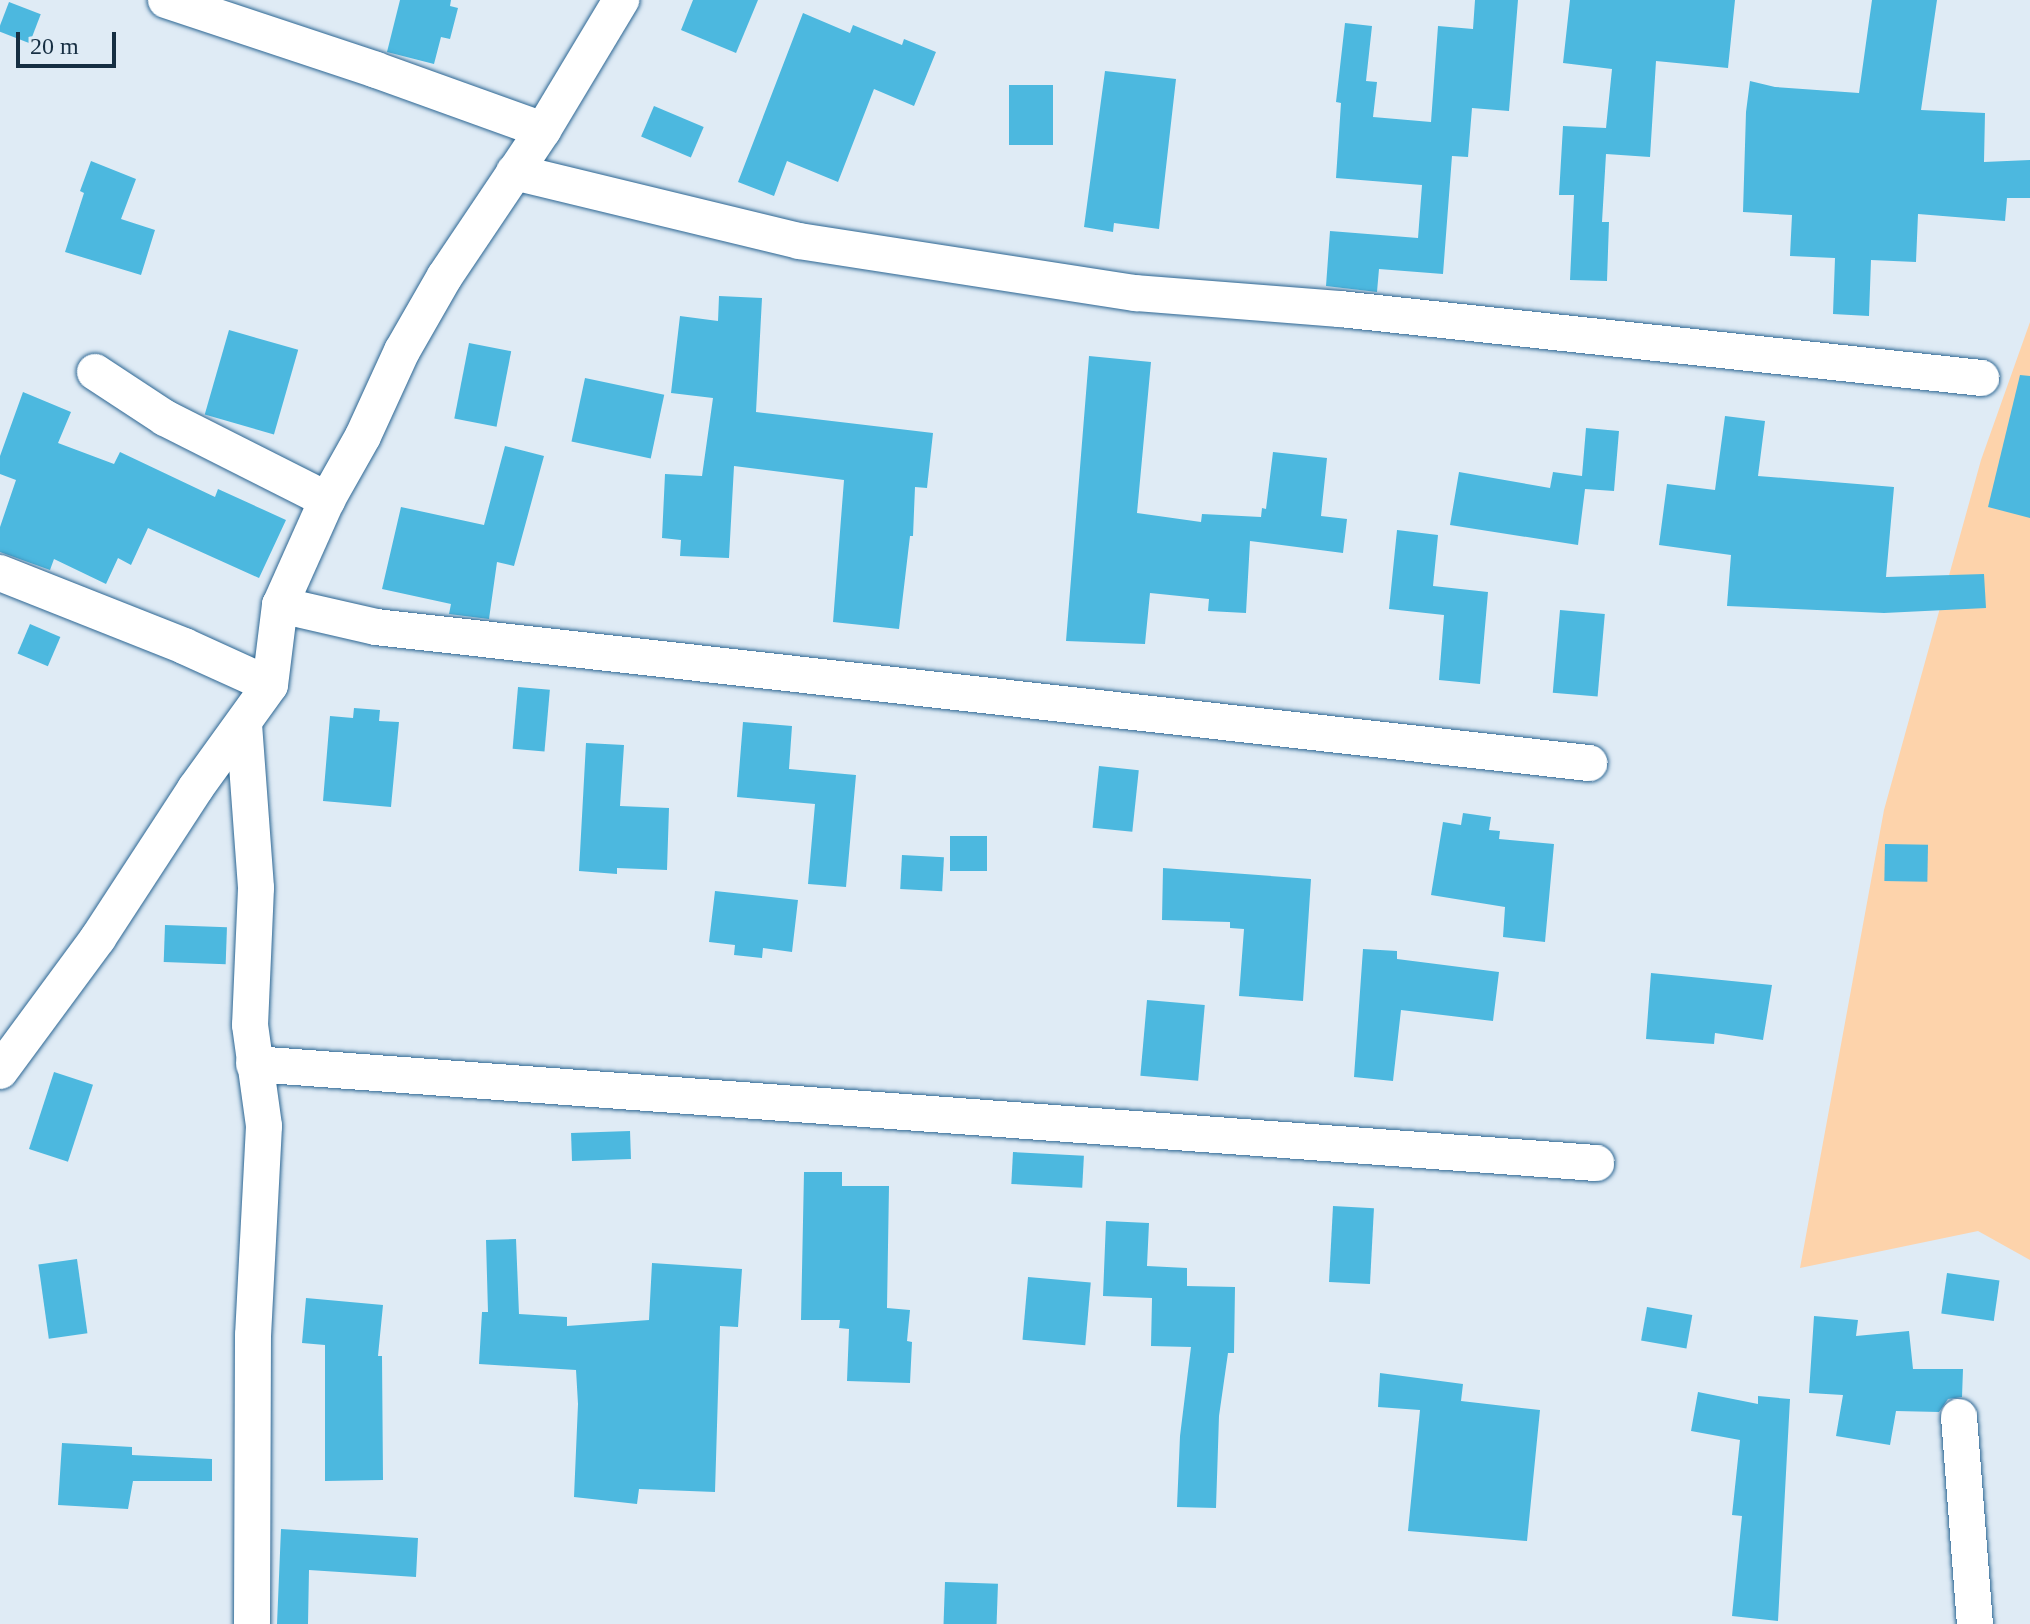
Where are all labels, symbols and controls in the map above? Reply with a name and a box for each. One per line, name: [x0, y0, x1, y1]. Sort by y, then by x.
scale bar: [20, 16, 120, 66]
text: 20 m: [30, 33, 79, 59]

